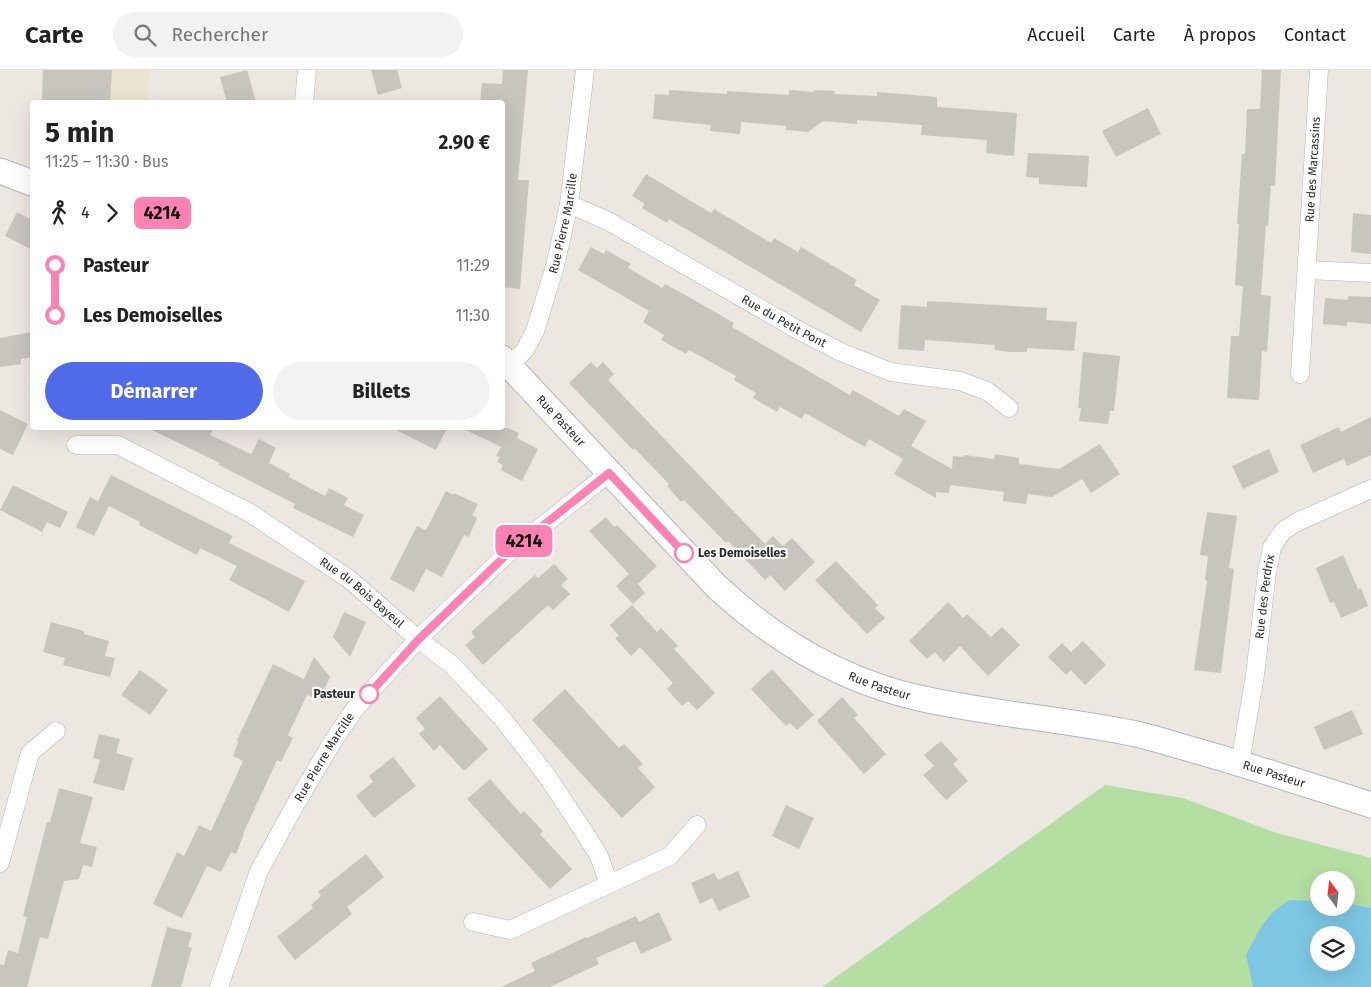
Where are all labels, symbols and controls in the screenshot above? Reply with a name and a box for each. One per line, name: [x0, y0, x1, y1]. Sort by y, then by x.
search box: [113, 12, 463, 57]
text: Carte: [25, 21, 83, 49]
icon: search: [131, 21, 159, 49]
text: Rechercher: [171, 23, 268, 46]
text: Accueil: [1027, 24, 1085, 46]
text: Carte: [1113, 24, 1156, 46]
text: À propos: [1184, 24, 1256, 46]
text: Contact: [1284, 24, 1346, 46]
text: 5 min: [45, 116, 114, 149]
street label: Rue des Marcassins: [1302, 116, 1323, 223]
text: 2.90 €: [439, 131, 490, 154]
text: 11:25 – 11:30 · Bus: [45, 152, 169, 171]
street label: Rue Pierre Marcille: [546, 172, 580, 275]
icon: walk: [45, 199, 73, 227]
icon: forward: [98, 199, 126, 227]
text: 4214: [144, 202, 181, 224]
text: 4: [81, 203, 90, 222]
text: Pasteur: [83, 254, 149, 277]
text: 11:29: [456, 256, 490, 275]
street label: Rue du Petit Pont: [739, 292, 829, 351]
text: Les Demoiselles: [83, 304, 222, 327]
text: 11:30: [455, 306, 490, 325]
button: Démarrer: [45, 362, 263, 420]
button: Billets: [273, 362, 490, 420]
street label: Rue Pasteur: [534, 392, 588, 449]
line badge: 4214: [489, 525, 559, 557]
text: 4214: [505, 530, 543, 552]
marker: Les Demoiselles: [674, 543, 694, 563]
place label: Les Demoiselles: [698, 546, 786, 560]
street label: Rue des Perdrix: [1252, 553, 1277, 640]
street label: Rue du Bois Bayeul: [317, 554, 407, 631]
street label: Rue Pasteur: [846, 669, 912, 703]
marker: Pasteur: [359, 684, 379, 704]
place label: Pasteur: [313, 687, 355, 701]
street label: Rue Pierre Marcille: [292, 710, 357, 804]
street label: Rue Pasteur: [1241, 758, 1307, 791]
north arrow: [1310, 871, 1355, 916]
map controls: [1310, 871, 1355, 971]
button: layers: [1310, 926, 1355, 971]

